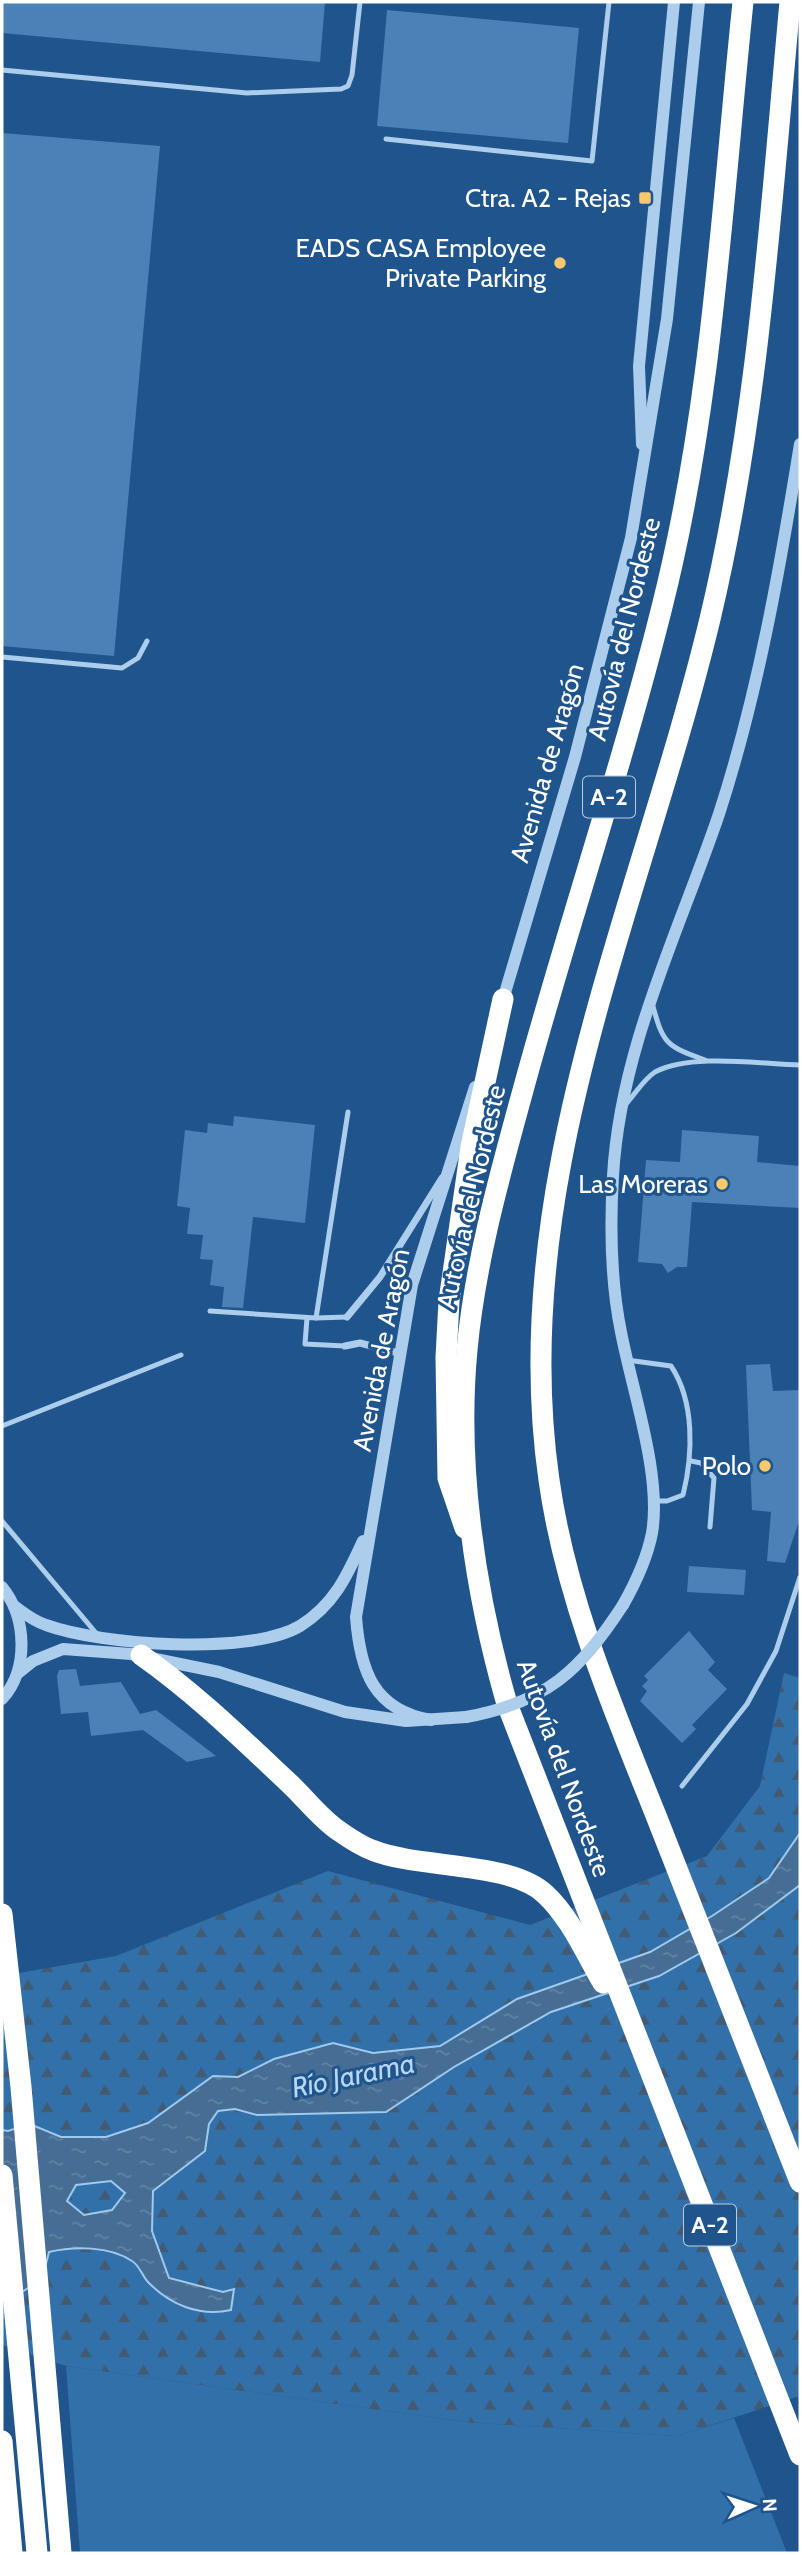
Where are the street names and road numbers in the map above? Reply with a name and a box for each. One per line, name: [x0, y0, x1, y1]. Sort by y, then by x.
street label: Autovía del Nordeste: [581, 514, 667, 744]
street label: Avenida de Aragón: [503, 660, 591, 866]
road number: A-2: [583, 776, 635, 818]
street label: Autovía del Nordeste: [430, 1082, 512, 1312]
street label: Avenida de Aragón: [346, 1246, 416, 1454]
street label: Autovía del Nordeste: [510, 1655, 618, 1881]
road number: A-2: [684, 2204, 736, 2246]

